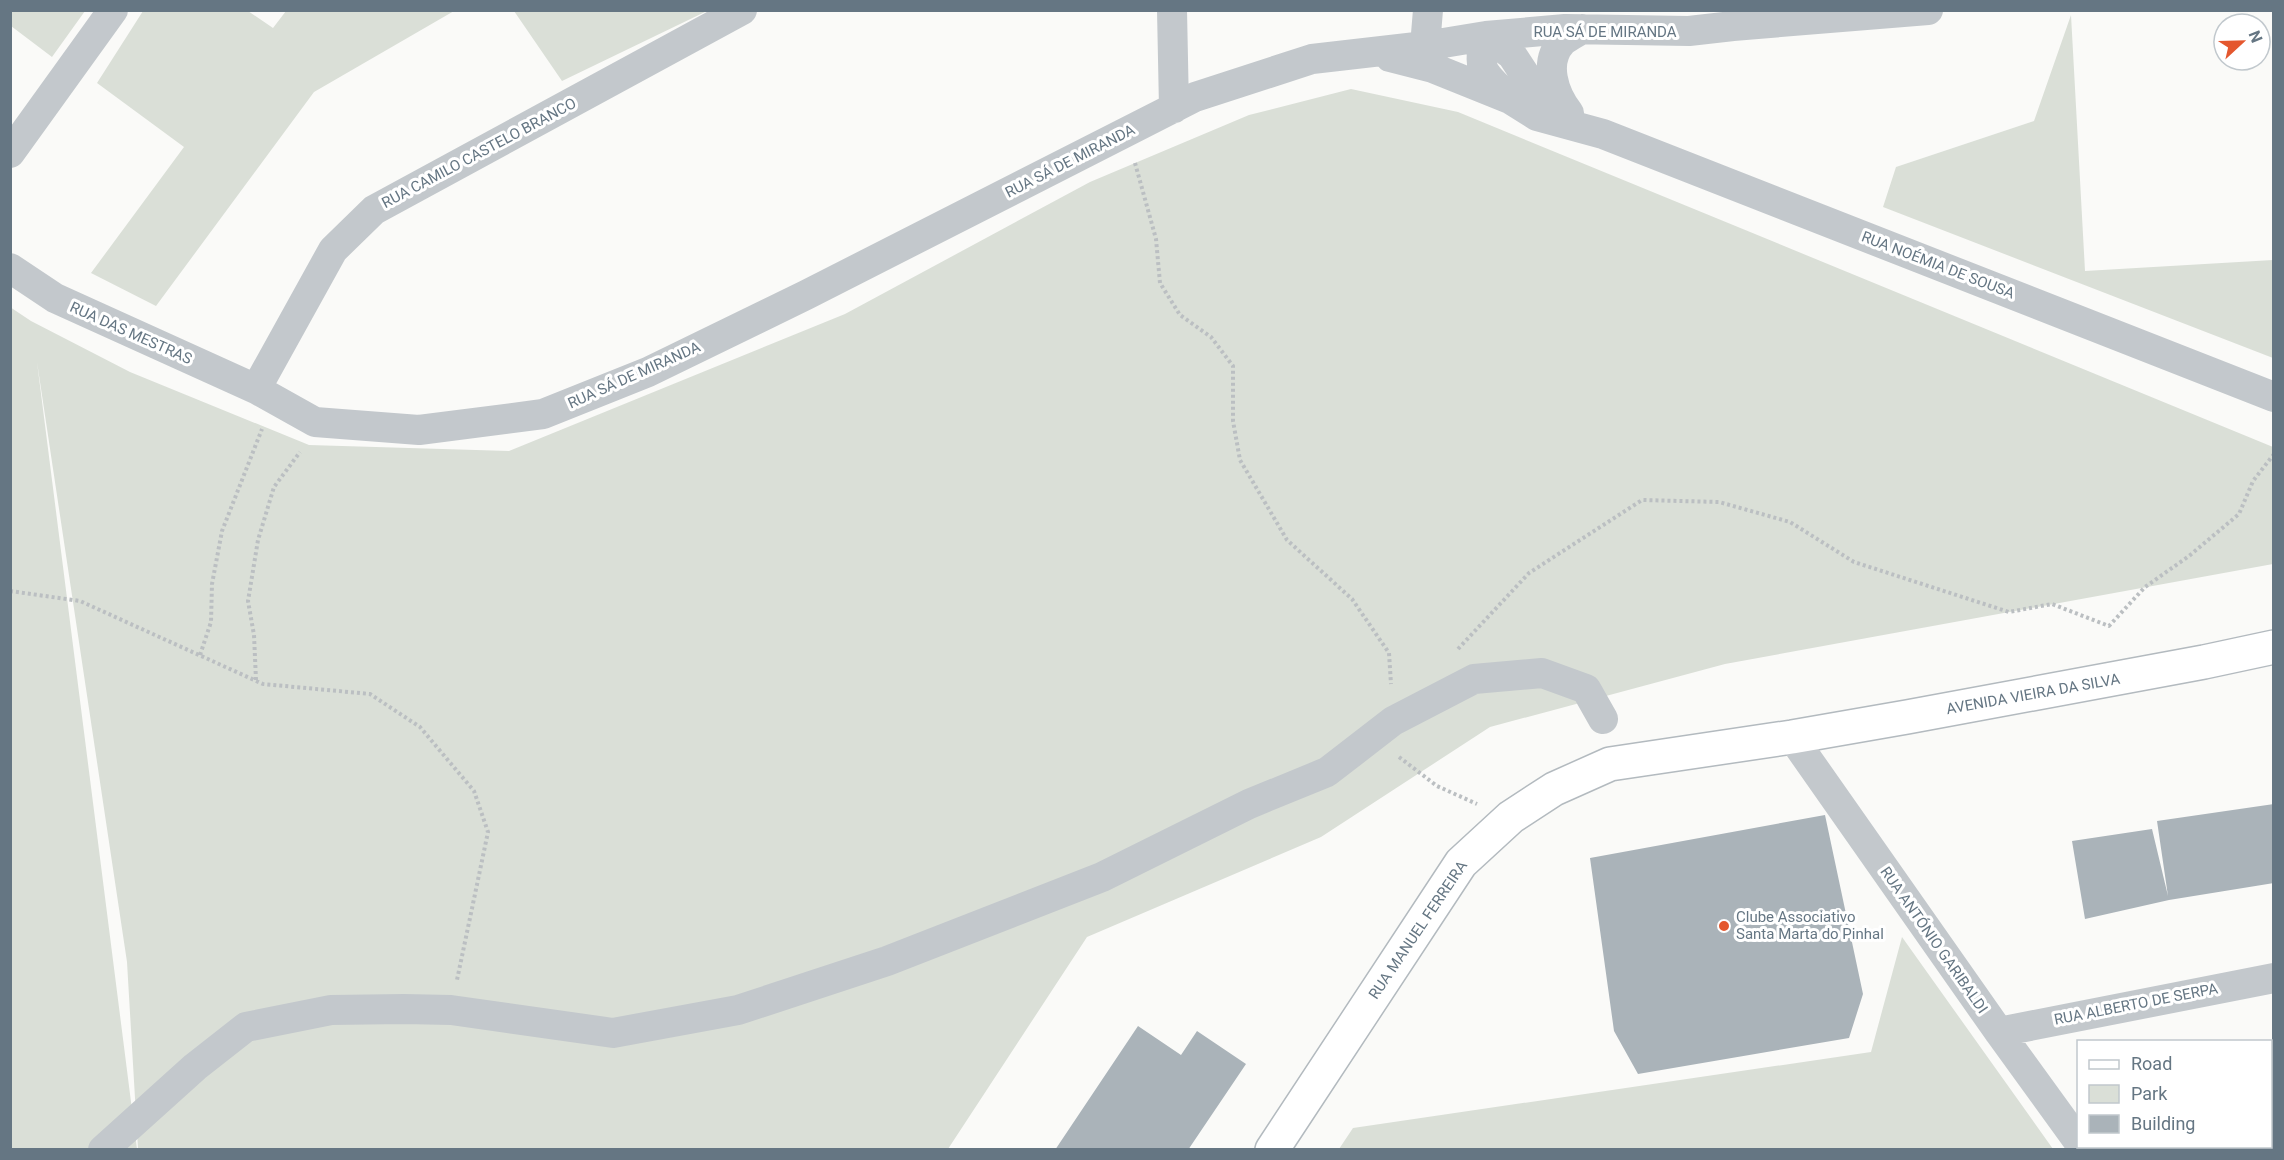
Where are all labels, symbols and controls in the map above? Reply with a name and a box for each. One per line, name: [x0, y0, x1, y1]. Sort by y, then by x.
north arrow: [2212, 12, 2272, 72]
street label: RUA SÁ DE MIRANDA: [1533, 23, 1677, 41]
text: N: [2245, 28, 2266, 45]
street label: RUA CAMILO CASTELO BRANCO: [379, 94, 579, 212]
street label: RUA SÁ DE MIRANDA: [1002, 120, 1138, 202]
street label: RUA NOÉMIA DE SOUSA: [1859, 227, 2017, 303]
street label: RUA DAS MESTRAS: [67, 298, 195, 368]
street label: RUA SÁ DE MIRANDA: [565, 338, 703, 412]
street label: AVENIDA VIEIRA DA SILVA: [1945, 670, 2121, 718]
street label: RUA MANUEL FERREIRA: [1365, 857, 1471, 1003]
street label: RUA ANTÓNIO GARIBALDI: [1876, 863, 1992, 1017]
place label: Clube Associativo Santa Marta do Pinhal: [1736, 908, 1884, 943]
marker: Clube Associativo Santa Marta do Pinhal: [1717, 919, 1731, 933]
street label: RUA ALBERTO DE SERPA: [2053, 979, 2220, 1029]
legend: [2077, 1040, 2272, 1148]
text: Road: [2131, 1053, 2172, 1074]
text: Park: [2131, 1083, 2168, 1104]
text: Building: [2131, 1113, 2195, 1134]

